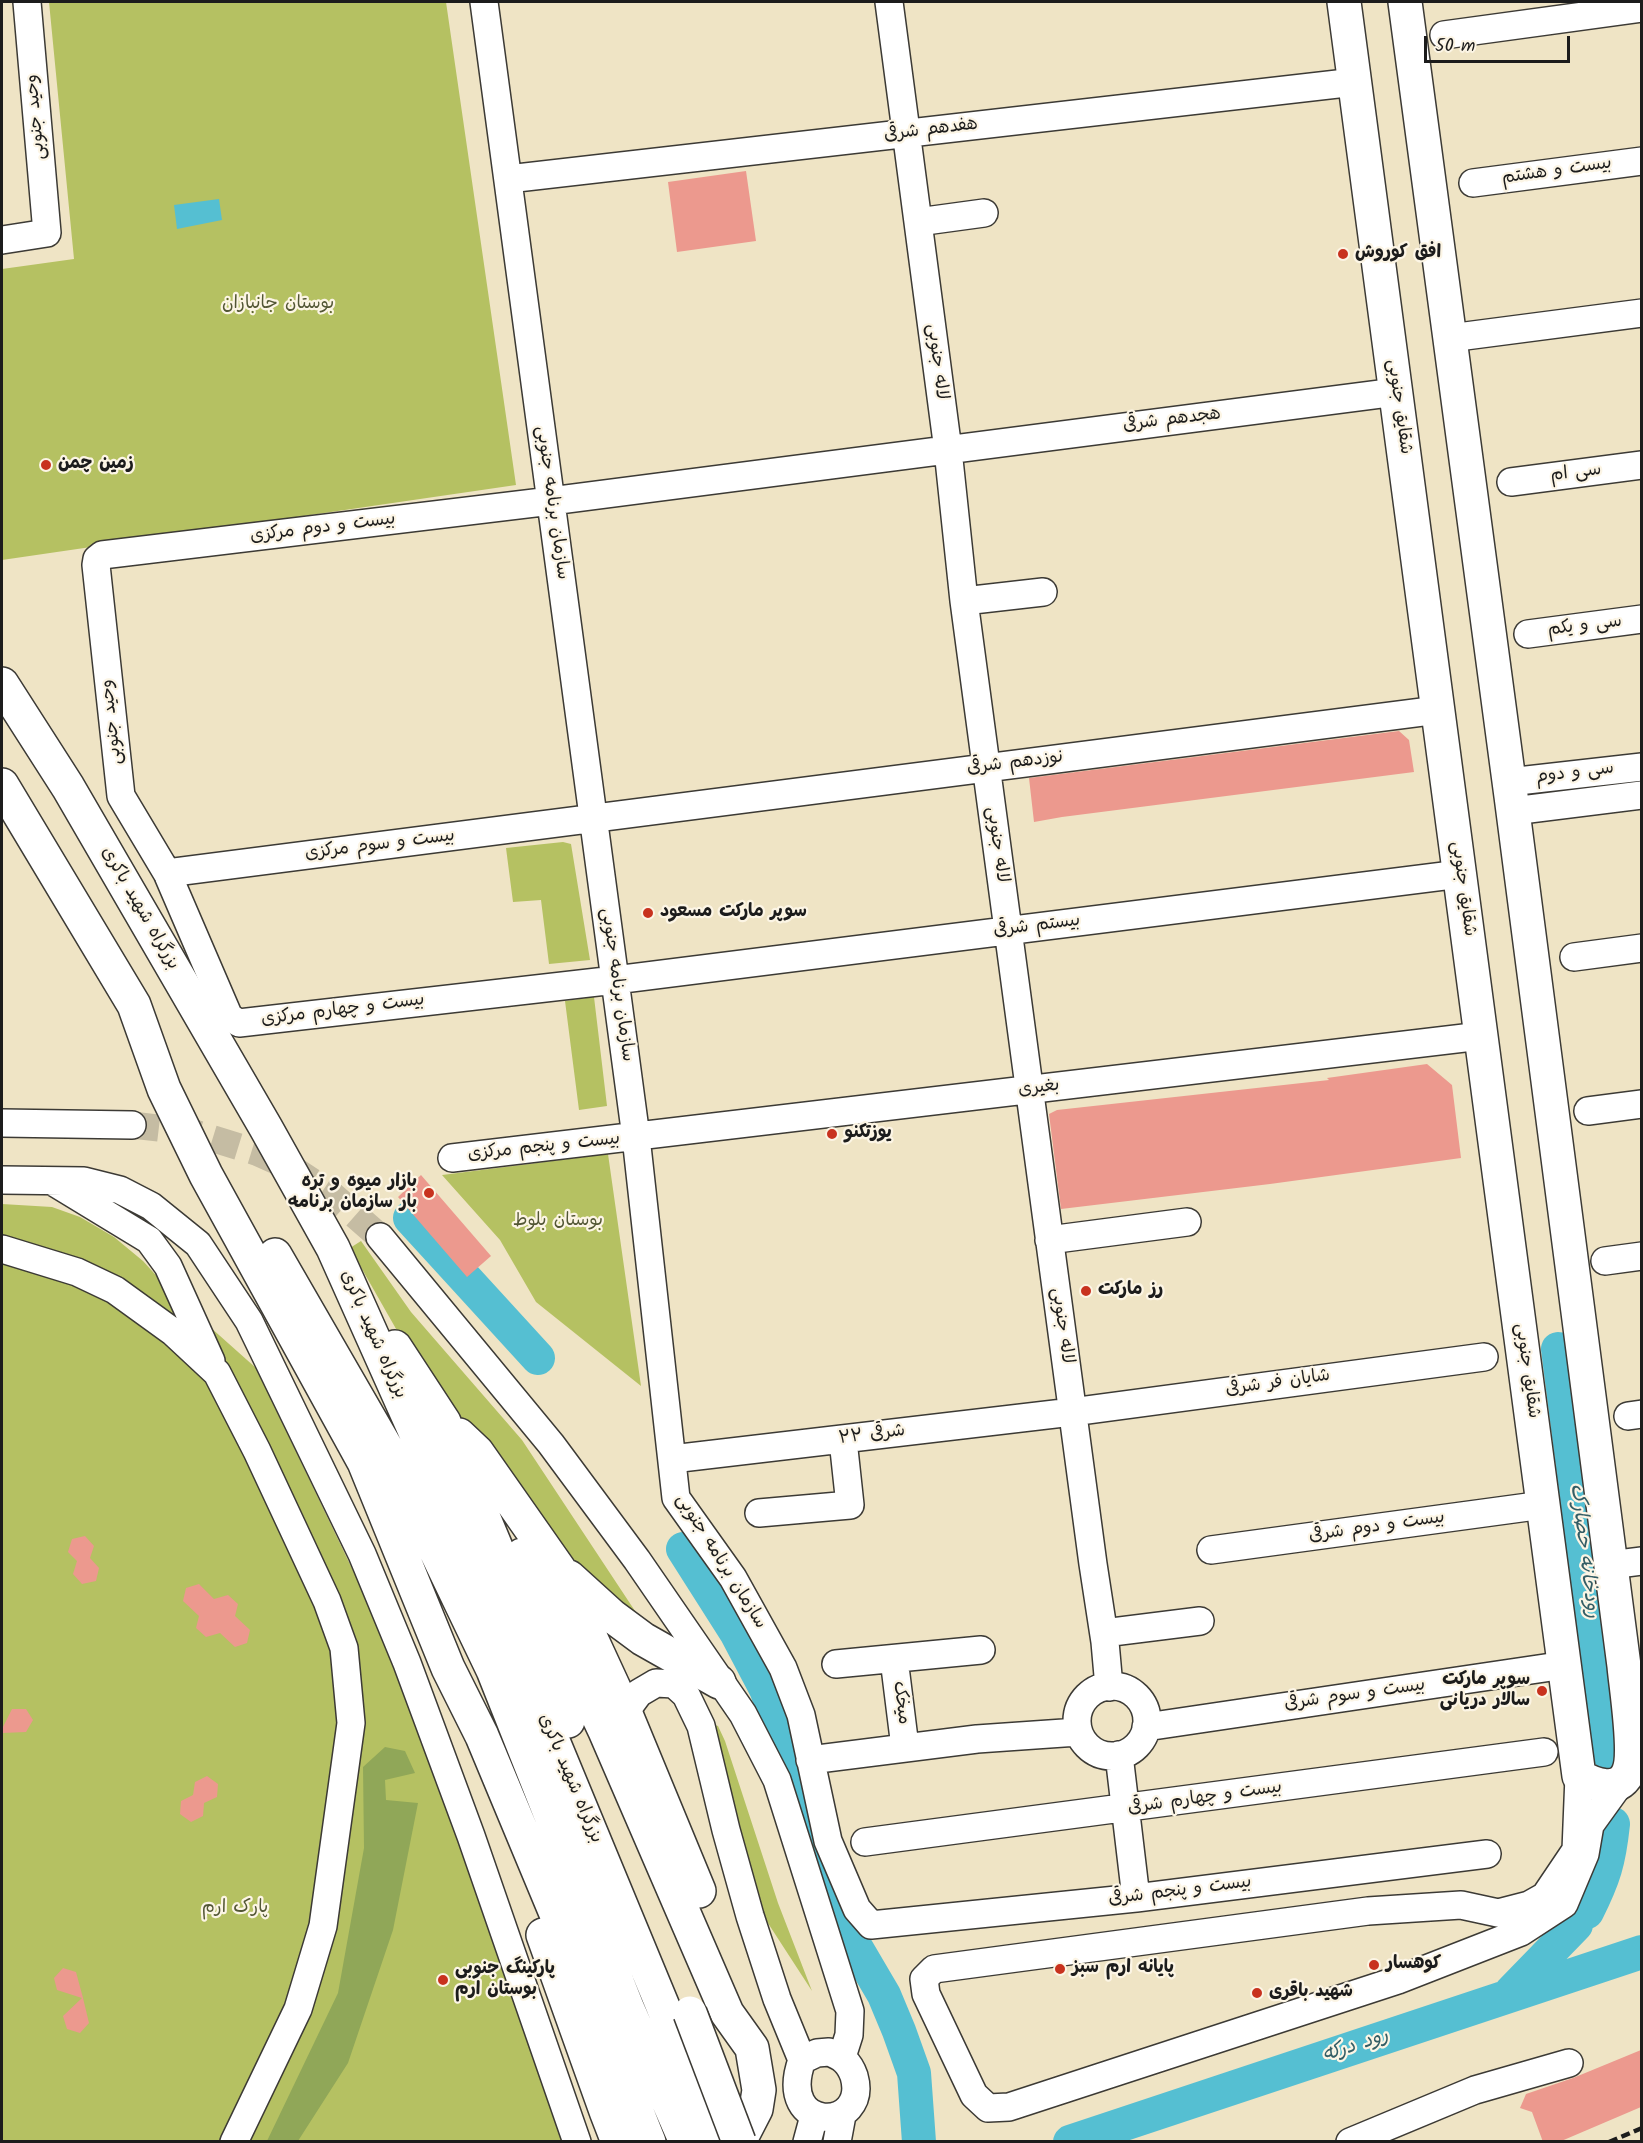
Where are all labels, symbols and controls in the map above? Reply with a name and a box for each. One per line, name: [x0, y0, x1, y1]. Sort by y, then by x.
scale bar: [1427, 24, 1572, 62]
text: 50 m: [1435, 32, 1475, 61]
street label: وحید جنوبی: [23, 73, 51, 161]
street label: هفدهم شرقی: [883, 115, 979, 147]
street label: بیست و هشتم: [1501, 154, 1613, 190]
place label: افق کوروش: [1355, 243, 1441, 265]
marker: افق کوروش: [1336, 247, 1350, 261]
park label: بوستان جانبازان: [222, 294, 334, 316]
street label: لاله جنوبی: [921, 323, 951, 401]
street label: شقایق جنوبی: [1381, 358, 1415, 456]
street label: هجدهم شرقی: [1122, 404, 1222, 438]
street label: سازمان برنامه جنوبی: [530, 425, 572, 581]
place label: زمین چمن: [58, 454, 134, 476]
marker: زمین چمن: [39, 458, 53, 472]
street label: سی ام: [1549, 460, 1603, 488]
street label: بیست و دوم مرکزی: [249, 509, 397, 549]
street label: سی و یکم: [1547, 612, 1623, 642]
street label: وحید جنوبی: [98, 678, 128, 766]
street label: نوزدهم شرقی: [966, 747, 1064, 781]
street label: سی و دوم: [1535, 759, 1615, 789]
street label: لاله جنوبی: [980, 806, 1012, 884]
street label: بیست و سوم مرکزی: [304, 826, 456, 866]
street label: شقایق جنوبی: [1445, 840, 1479, 938]
street label: بزرگراه شهید باکری: [95, 844, 183, 974]
place label: سوپر مارکت مسعود: [660, 902, 807, 924]
marker: سوپر مارکت مسعود: [641, 906, 655, 920]
street label: سازمان برنامه جنوبی: [595, 907, 637, 1063]
street label: بیستم شرقی: [992, 911, 1082, 943]
street label: بیست و چهارم مرکزی: [260, 990, 426, 1032]
street label: بغیری: [1017, 1076, 1061, 1102]
place label: یوزتکنو: [844, 1123, 892, 1145]
marker: یوزتکنو: [825, 1127, 839, 1141]
street label: بیست و پنجم مرکزی: [467, 1129, 621, 1167]
place label: بازار میوه و تره بار سازمان برنامه: [288, 1172, 417, 1214]
marker: بازار میوه و تره بار سازمان برنامه: [422, 1186, 436, 1200]
park label: بوستان بلوط: [513, 1211, 603, 1233]
street label: بزرگراه شهید باکری: [334, 1267, 410, 1403]
place label: رز مارکت: [1098, 1280, 1163, 1302]
marker: رز مارکت: [1079, 1284, 1093, 1298]
street label: لاله جنوبی: [1045, 1287, 1077, 1365]
street label: شقایق جنوبی: [1509, 1322, 1543, 1420]
street label: شایان فر شرقی: [1224, 1366, 1332, 1402]
street label: ۲۲ شرقی: [837, 1421, 907, 1451]
water label: رودخانه حصارک: [1563, 1482, 1603, 1620]
street label: سازمان برنامه جنوبی: [670, 1491, 770, 1633]
street label: بیست و دوم شرقی: [1308, 1508, 1446, 1548]
place label: سوپر مارکت سالار دریانی: [1440, 1670, 1530, 1712]
street label: بیست و سوم شرقی: [1283, 1675, 1427, 1717]
street label: میخک: [887, 1680, 913, 1726]
marker: سوپر مارکت سالار دریانی: [1535, 1684, 1549, 1698]
street label: بزرگراه شهید باکری: [532, 1711, 606, 1847]
street label: بیست و چهارم شرقی: [1127, 1777, 1283, 1821]
street label: بیست و پنجم شرقی: [1107, 1873, 1253, 1911]
park label: پارک ارم: [202, 1898, 268, 1920]
place label: کوهسار: [1386, 1954, 1441, 1976]
place label: پایانه ارم سبز: [1072, 1958, 1174, 1980]
marker: کوهسار: [1367, 1958, 1381, 1972]
place label: پارکینگ جنوبی بوستان ارم: [455, 1959, 555, 2002]
marker: پایانه ارم سبز: [1053, 1962, 1067, 1976]
marker: پارکینگ جنوبی بوستان ارم: [436, 1973, 450, 1987]
place label: شهید باقری: [1269, 1982, 1353, 2004]
marker: شهید باقری: [1250, 1986, 1264, 2000]
water label: رود درکه: [1320, 2025, 1392, 2069]

